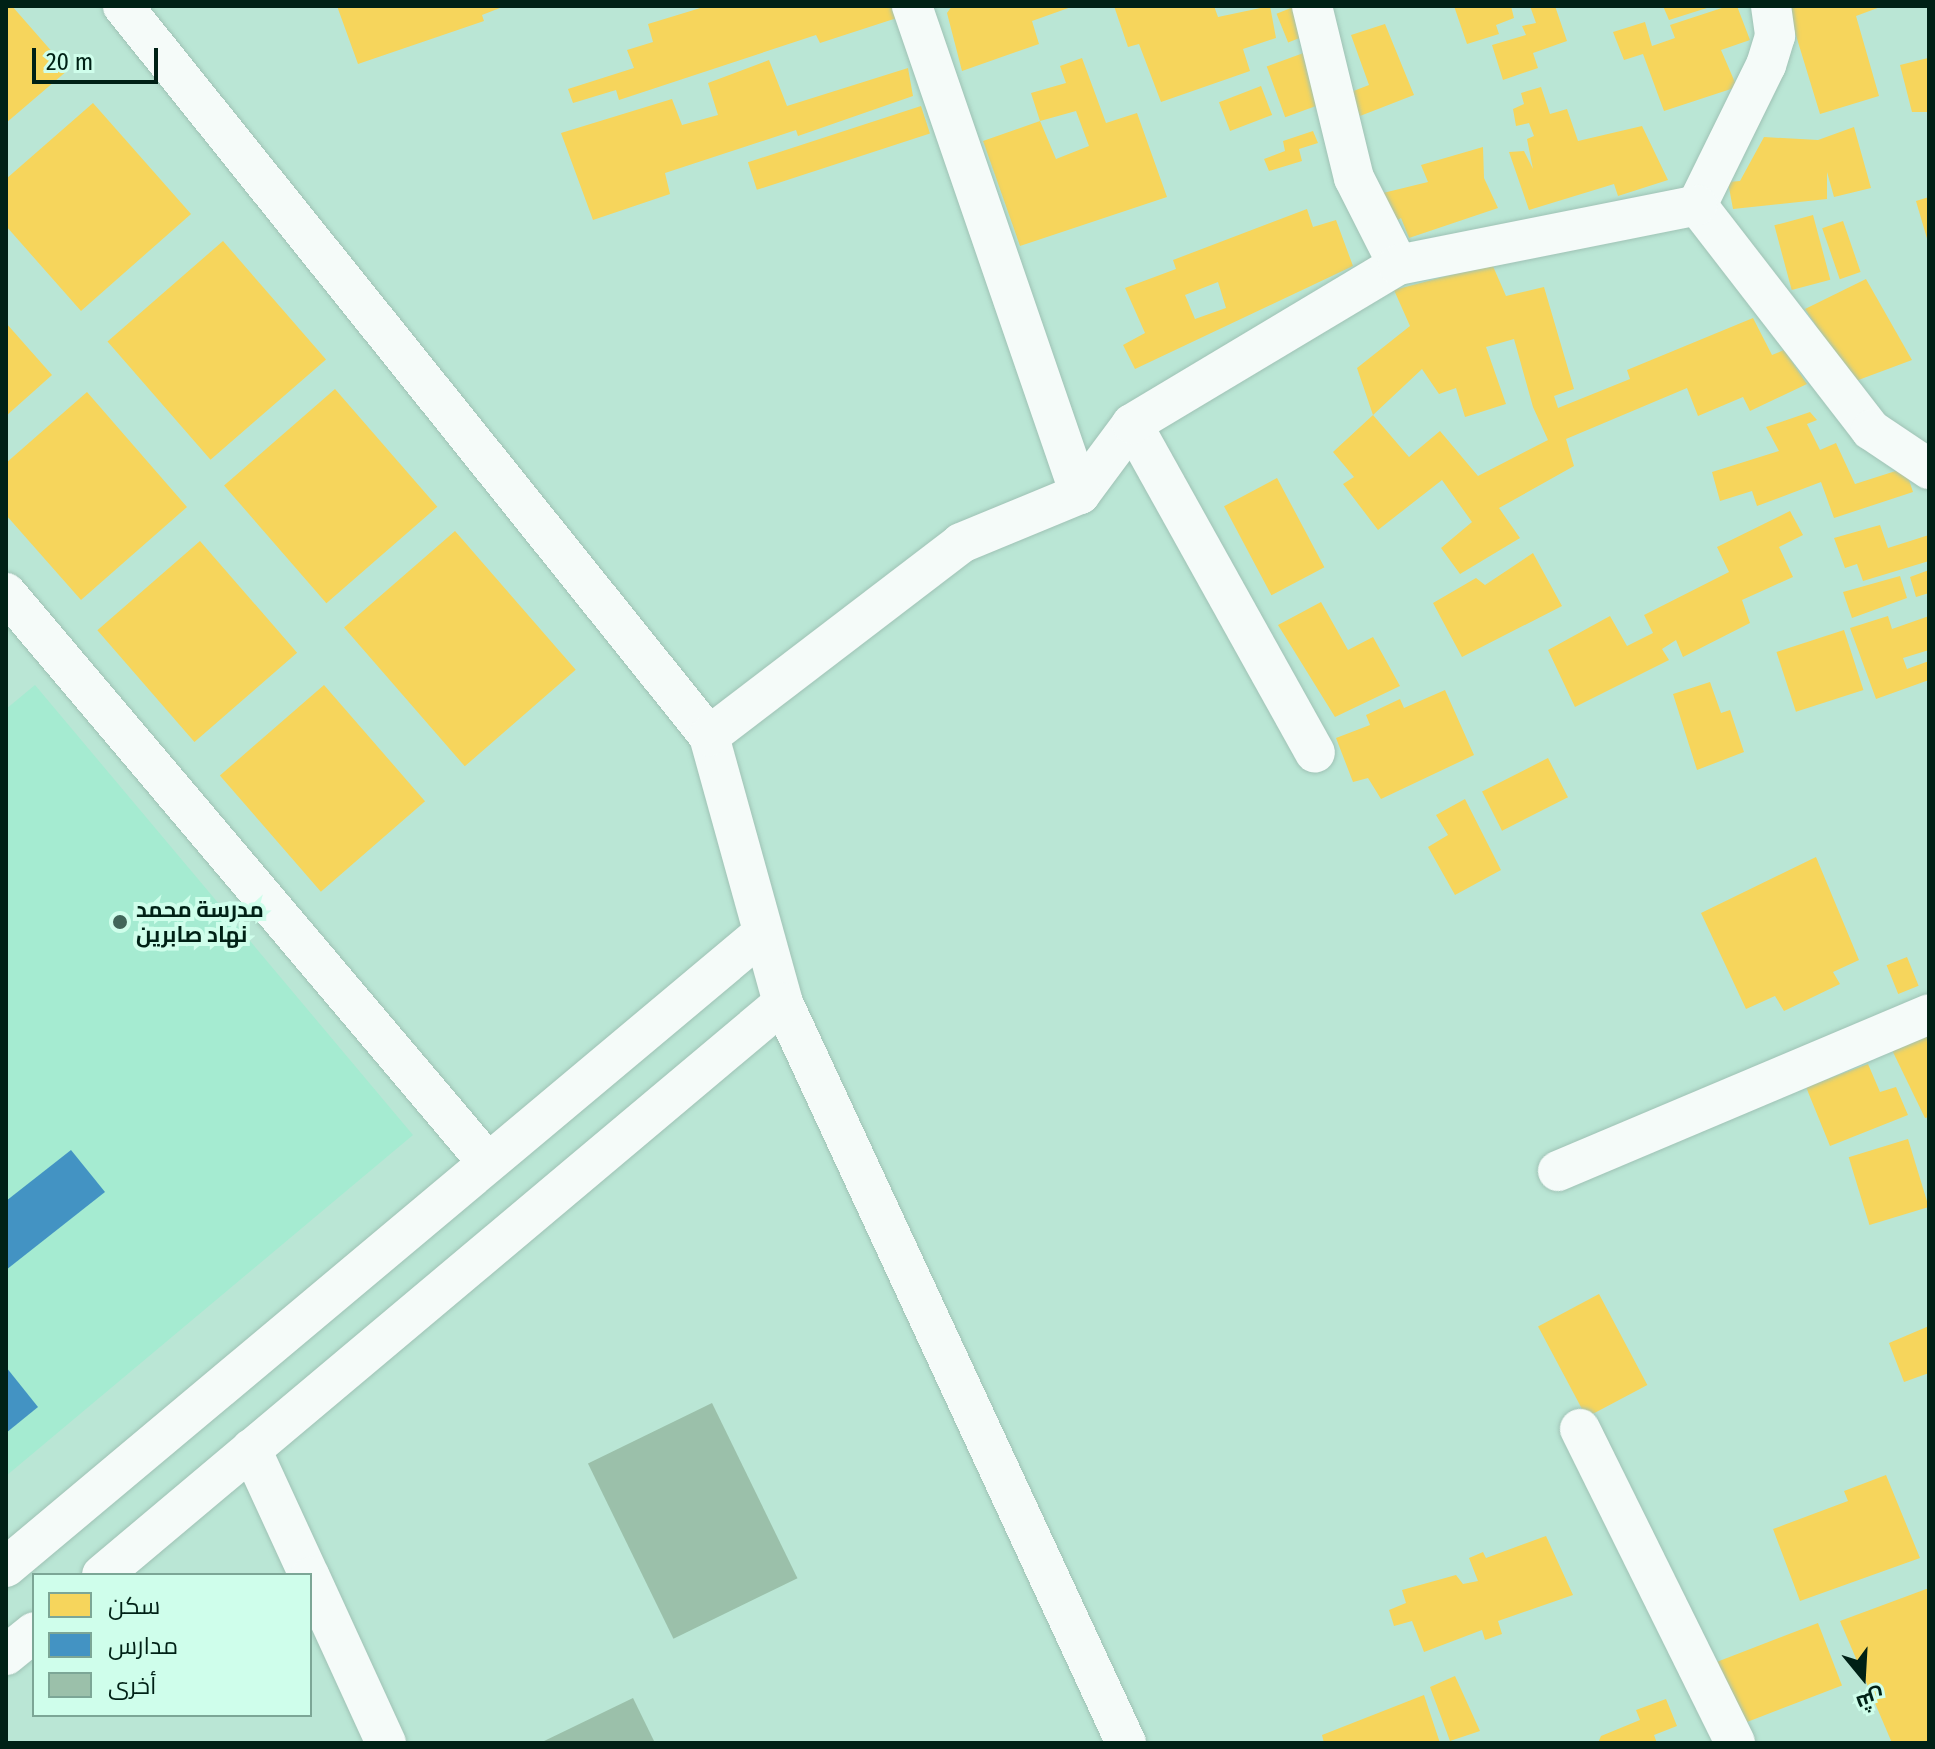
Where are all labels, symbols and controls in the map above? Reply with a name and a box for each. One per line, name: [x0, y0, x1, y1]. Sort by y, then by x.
scale bar: [36, 32, 162, 82]
text: 20 m: [46, 48, 93, 76]
place label: مدرسة محمد نهاد صابرين: [136, 896, 264, 948]
marker: مدرسة محمد نهاد صابرين: [111, 913, 129, 931]
legend: [32, 1573, 312, 1717]
text: سكن: [108, 1592, 160, 1620]
text: مدارس: [108, 1632, 178, 1660]
north arrow: [1823, 1637, 1903, 1717]
text: أخرى: [108, 1672, 156, 1700]
text: ش: [1853, 1683, 1888, 1718]

